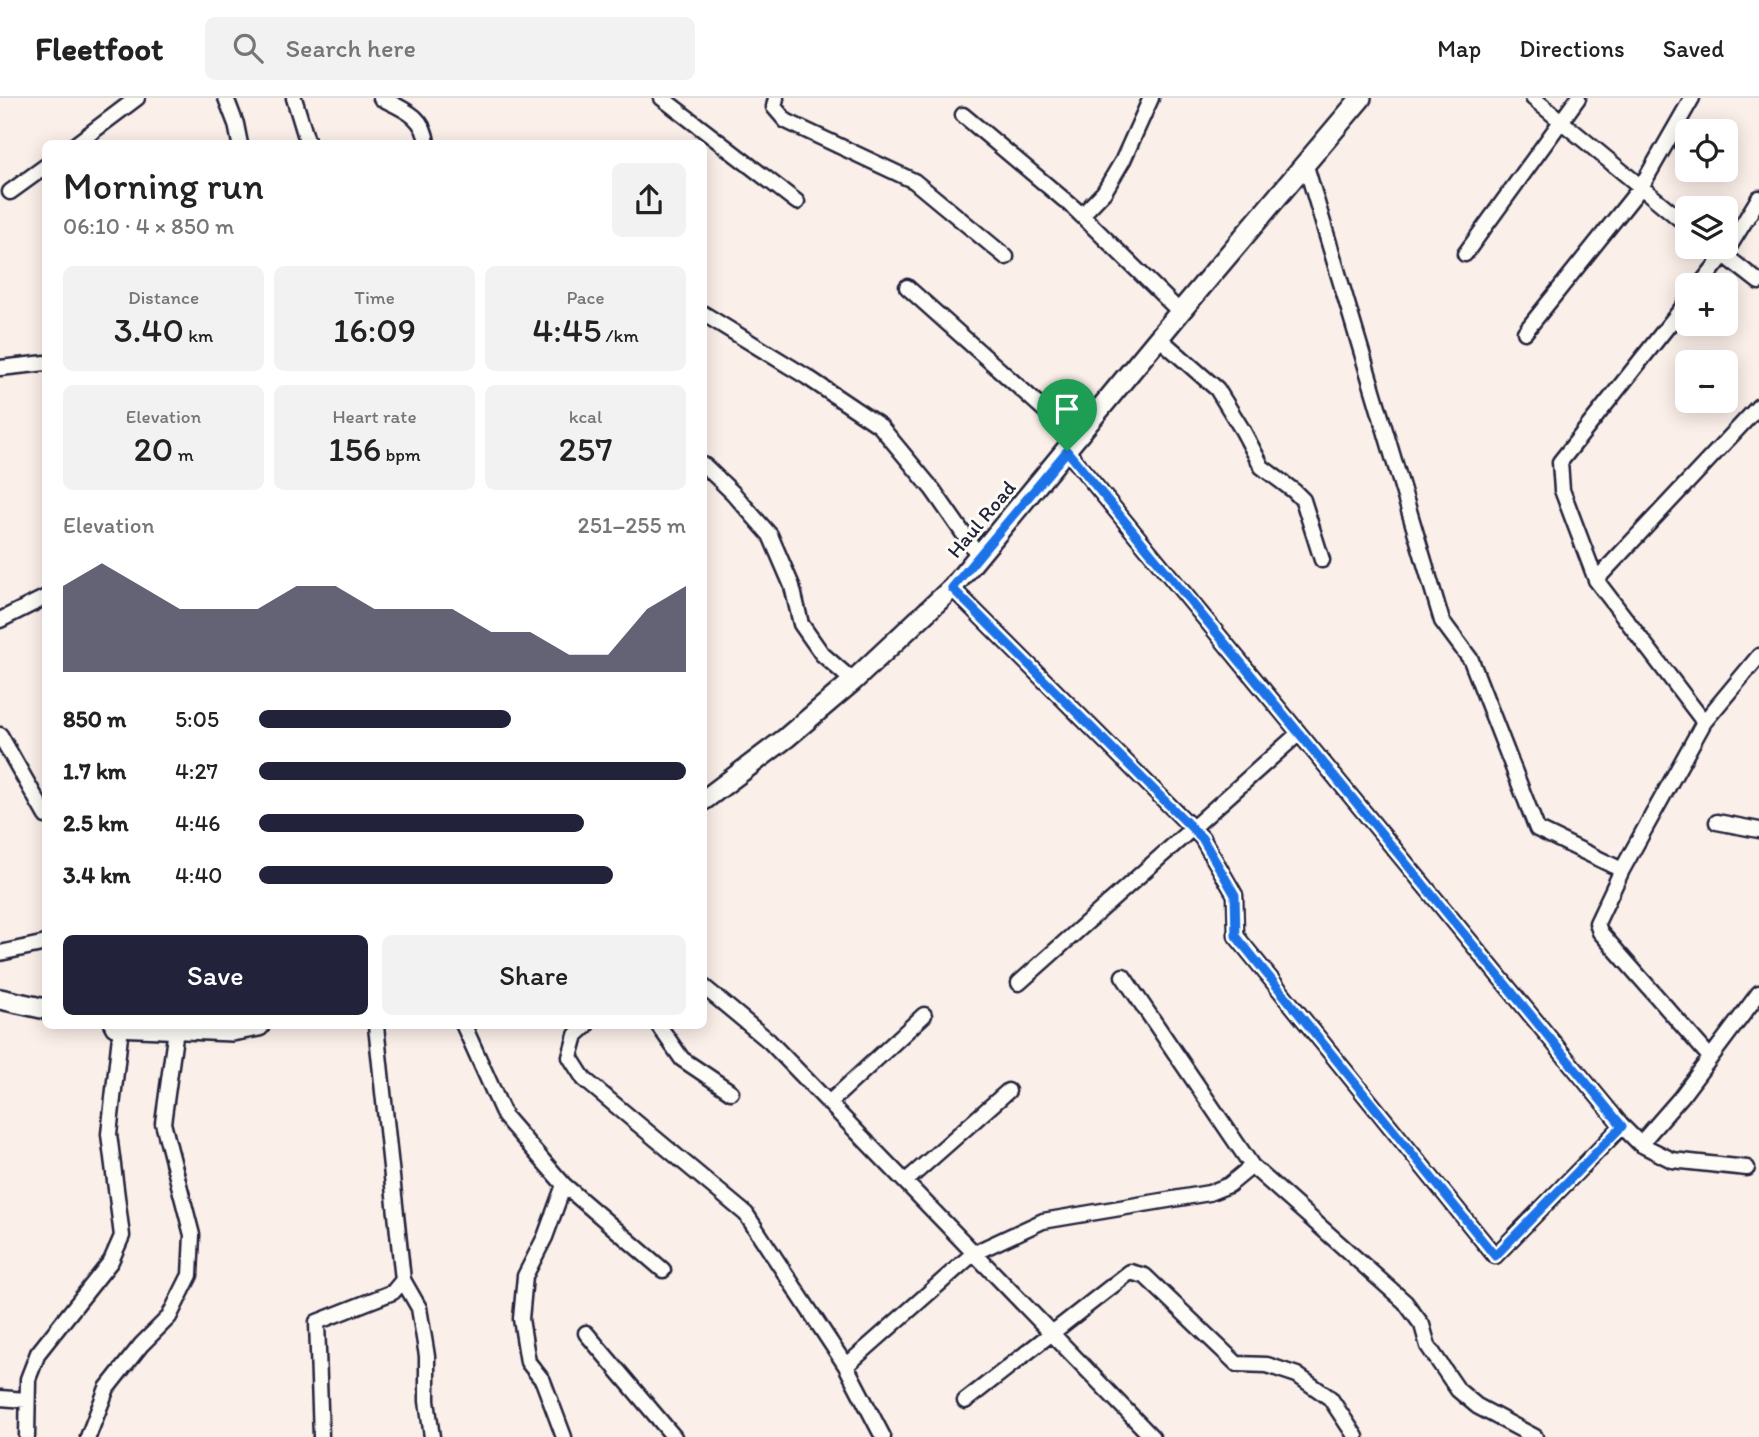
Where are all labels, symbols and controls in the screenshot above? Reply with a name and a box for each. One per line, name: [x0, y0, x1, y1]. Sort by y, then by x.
search box: [205, 17, 695, 80]
text: Fleetfoot: [35, 29, 163, 68]
icon: search: [229, 29, 267, 67]
text: Search here: [285, 32, 416, 64]
text: Map: [1437, 34, 1481, 63]
text: Directions: [1519, 34, 1625, 63]
text: Saved: [1663, 34, 1724, 63]
map controls: [1675, 119, 1738, 413]
button: locate: [1675, 119, 1738, 182]
text: Morning run: [63, 163, 264, 209]
button: share: [612, 163, 686, 237]
button: layers: [1675, 196, 1738, 259]
text: 06:10 · 4 × 850 m: [63, 212, 234, 240]
button: +: [1675, 273, 1738, 336]
text: Distance: [128, 286, 199, 309]
text: Time: [354, 286, 395, 309]
text: Pace: [566, 286, 605, 309]
text: 3.40: [114, 309, 184, 351]
text: 16:09: [333, 309, 416, 351]
text: 4:45: [532, 309, 601, 351]
text: km: [184, 324, 213, 347]
text: /km: [601, 324, 639, 347]
button: −: [1675, 350, 1738, 413]
pin: [1037, 379, 1097, 451]
icon: arrive: [1048, 390, 1086, 428]
text: Elevation: [126, 405, 201, 428]
text: Heart rate: [332, 405, 417, 428]
text: kcal: [569, 405, 602, 428]
text: 20: [133, 428, 173, 470]
text: 156: [328, 428, 381, 470]
text: 257: [558, 428, 613, 470]
text: m: [173, 443, 194, 466]
text: bpm: [381, 443, 421, 466]
street label: Haul Road: [941, 475, 1021, 563]
text: Elevation: [63, 511, 154, 539]
text: 251–255 m: [578, 511, 686, 539]
text: 850 m: [63, 705, 126, 733]
text: 5:05: [175, 705, 219, 733]
text: 1.7 km: [63, 757, 126, 785]
text: 4:27: [175, 757, 218, 785]
text: 2.5 km: [63, 809, 128, 837]
text: 4:46: [175, 809, 220, 837]
text: 3.4 km: [63, 861, 131, 889]
text: 4:40: [175, 861, 222, 889]
button: Save: [63, 935, 368, 1015]
button: Share: [382, 935, 686, 1015]

